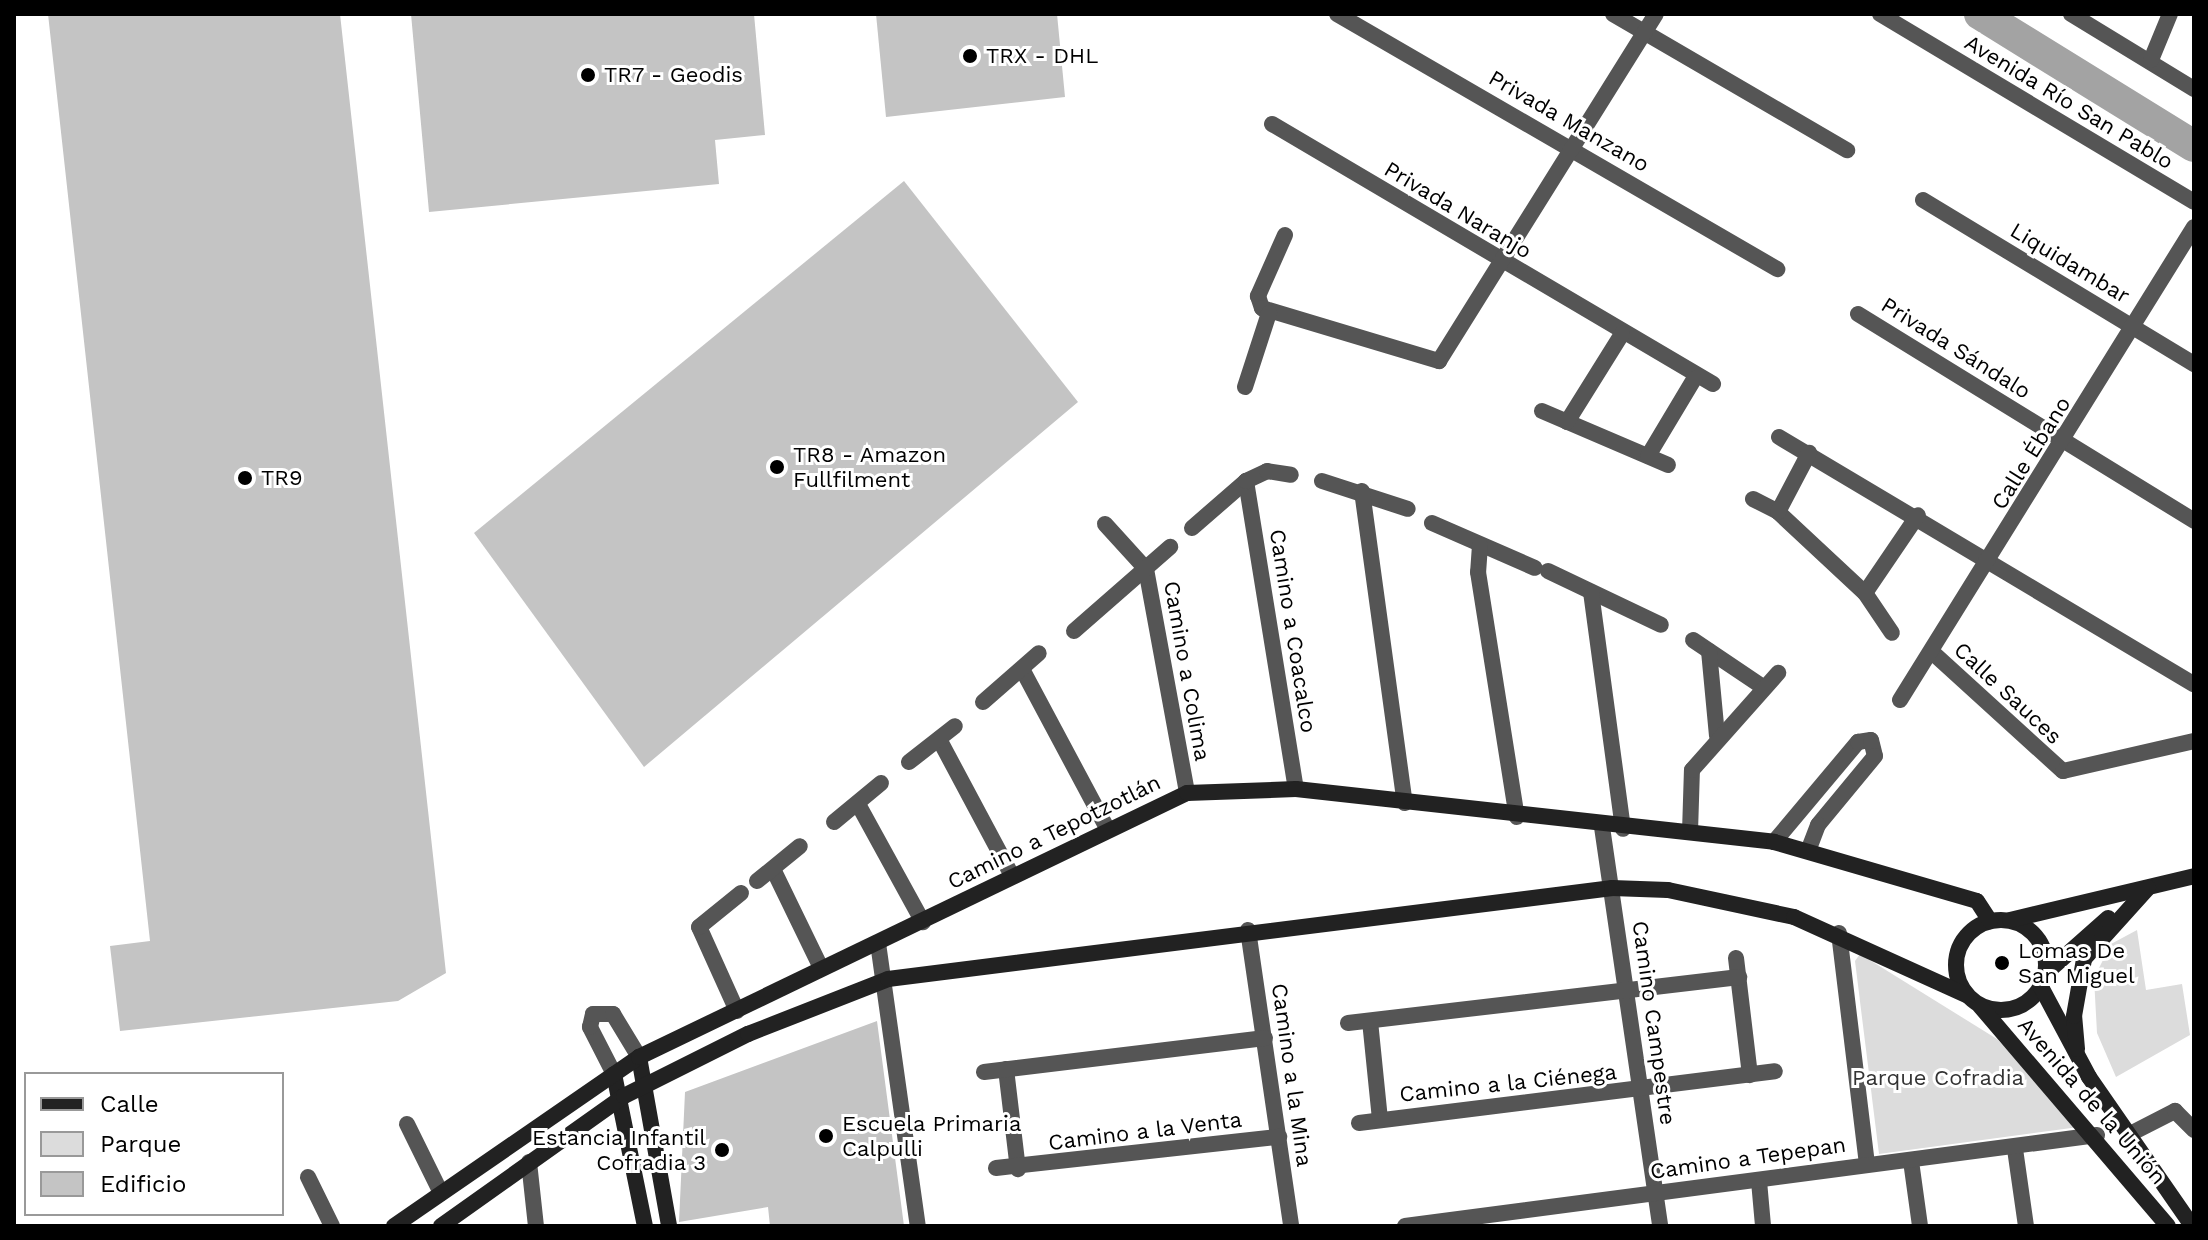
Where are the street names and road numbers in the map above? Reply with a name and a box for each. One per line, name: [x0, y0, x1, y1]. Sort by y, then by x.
street label: Avenida Río San Pablo: [1960, 29, 2178, 175]
street label: Privada Manzano: [1484, 64, 1654, 178]
street label: Privada Naranjo: [1379, 155, 1537, 265]
street label: Liquidambar: [2005, 217, 2135, 309]
street label: Privada Sándalo: [1876, 291, 2036, 405]
street label: Calle Ébano: [1986, 392, 2076, 514]
street label: Camino a Coacalco: [1264, 527, 1322, 735]
street label: Camino a Colima: [1158, 579, 1216, 763]
street label: Calle Sauces: [1949, 636, 2067, 750]
street label: Camino a Tepotzotlán: [943, 769, 1165, 895]
street label: Camino Campestre: [1627, 919, 1681, 1127]
street label: Camino a la Mina: [1266, 981, 1318, 1169]
street label: Avenida de la Unión: [2012, 1012, 2172, 1190]
street label: Camino a la Ciénega: [1398, 1058, 1618, 1108]
street label: Camino a la Venta: [1046, 1106, 1244, 1156]
street label: Camino a Tepepan: [1648, 1131, 1848, 1185]

